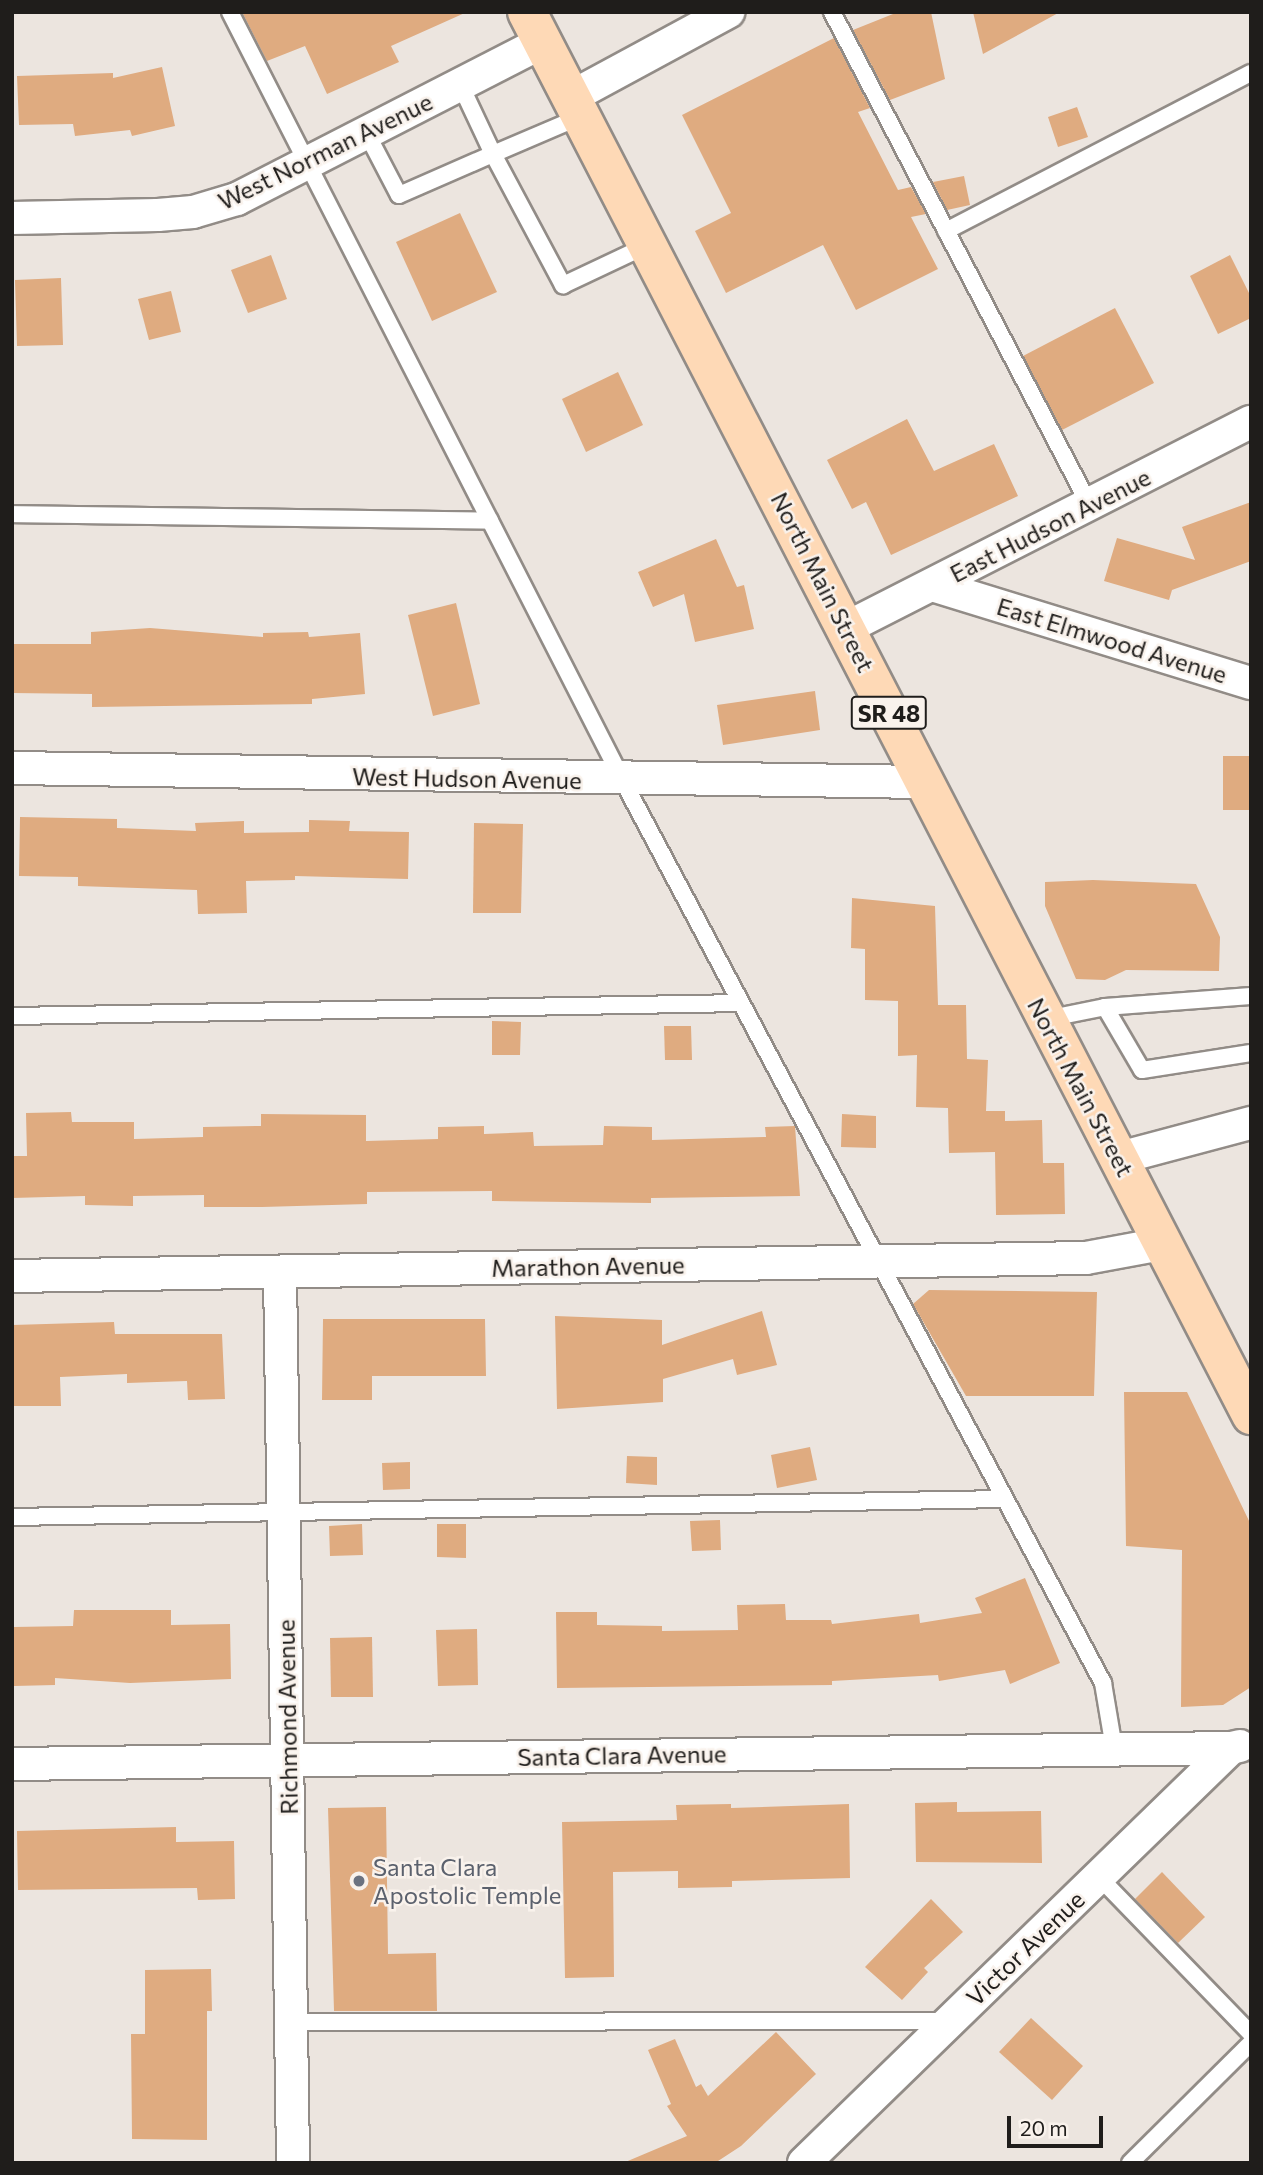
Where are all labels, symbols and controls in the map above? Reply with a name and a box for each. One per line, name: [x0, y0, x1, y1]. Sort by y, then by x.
street label: West Norman Avenue: [213, 87, 437, 215]
street label: East Hudson Avenue: [945, 462, 1155, 588]
street label: North Main Street: [765, 487, 881, 677]
street label: East Elmwood Avenue: [994, 591, 1230, 689]
road number: SR 48: [850, 694, 928, 733]
street label: West Hudson Avenue: [352, 762, 582, 794]
street label: North Main Street: [1022, 993, 1140, 1181]
street label: Marathon Avenue: [491, 1250, 685, 1282]
street label: Richmond Avenue: [271, 1619, 303, 1815]
street label: Santa Clara Avenue: [517, 1739, 727, 1771]
place label: Santa Clara Apostolic Temple: [373, 1853, 562, 1909]
marker: Santa Clara Apostolic Temple: [351, 1873, 367, 1889]
street label: Victor Avenue: [960, 1885, 1090, 2011]
scale bar: [1011, 2102, 1107, 2146]
text: 20 m: [1020, 2115, 1068, 2140]

